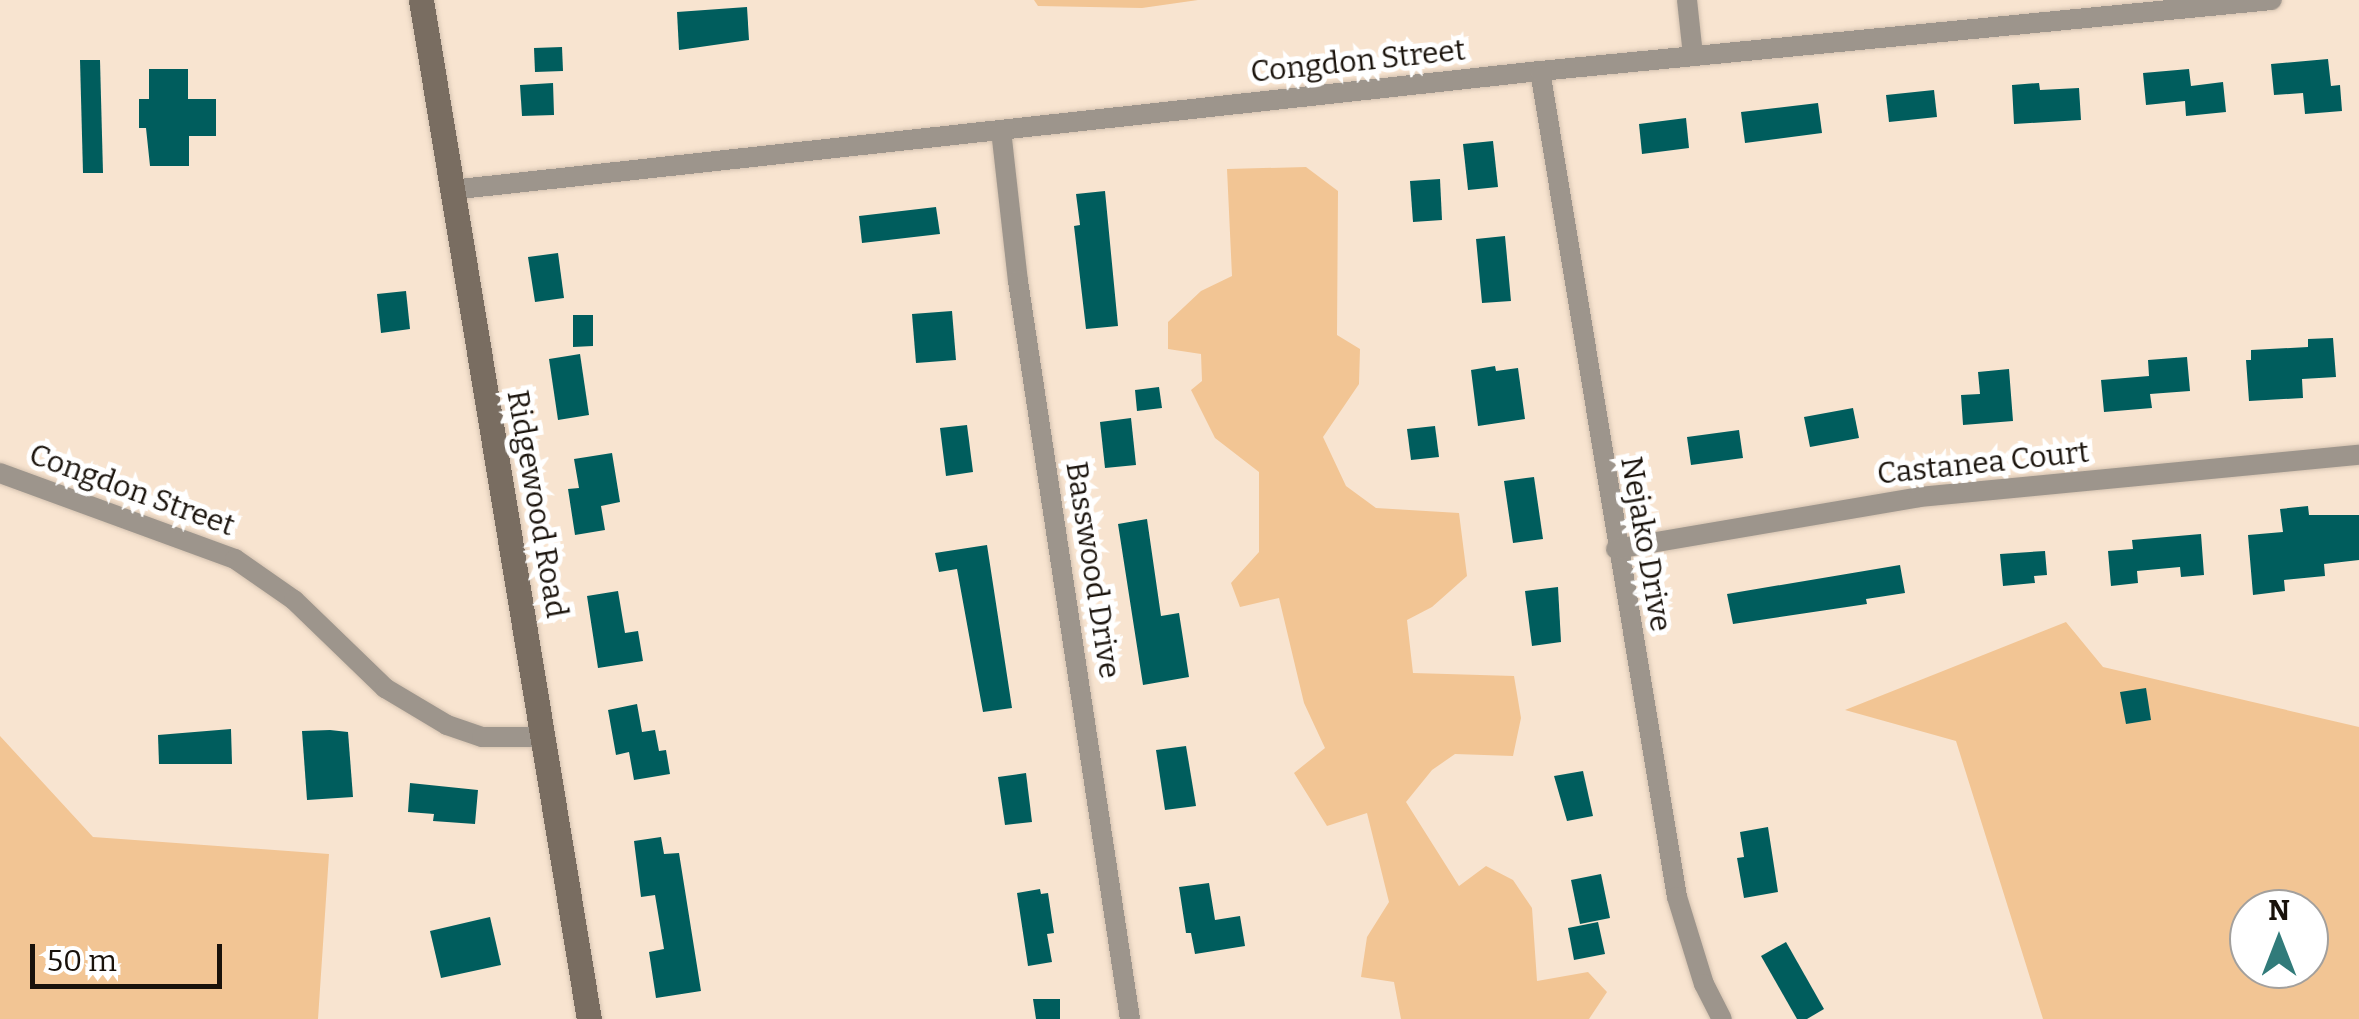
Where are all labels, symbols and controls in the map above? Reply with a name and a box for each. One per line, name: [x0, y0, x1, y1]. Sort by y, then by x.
street label: Congdon Street: [1249, 32, 1467, 90]
street label: Ridgewood Road: [499, 387, 575, 621]
street label: Castanea Court: [1875, 434, 2091, 492]
street label: Congdon Street: [24, 436, 240, 544]
street label: Nejako Drive: [1613, 454, 1679, 634]
street label: Basswood Drive: [1058, 459, 1128, 681]
north arrow: [2229, 889, 2329, 989]
text: N: [2268, 894, 2290, 927]
scale bar: [35, 924, 228, 986]
text: 50 m: [47, 943, 117, 979]

